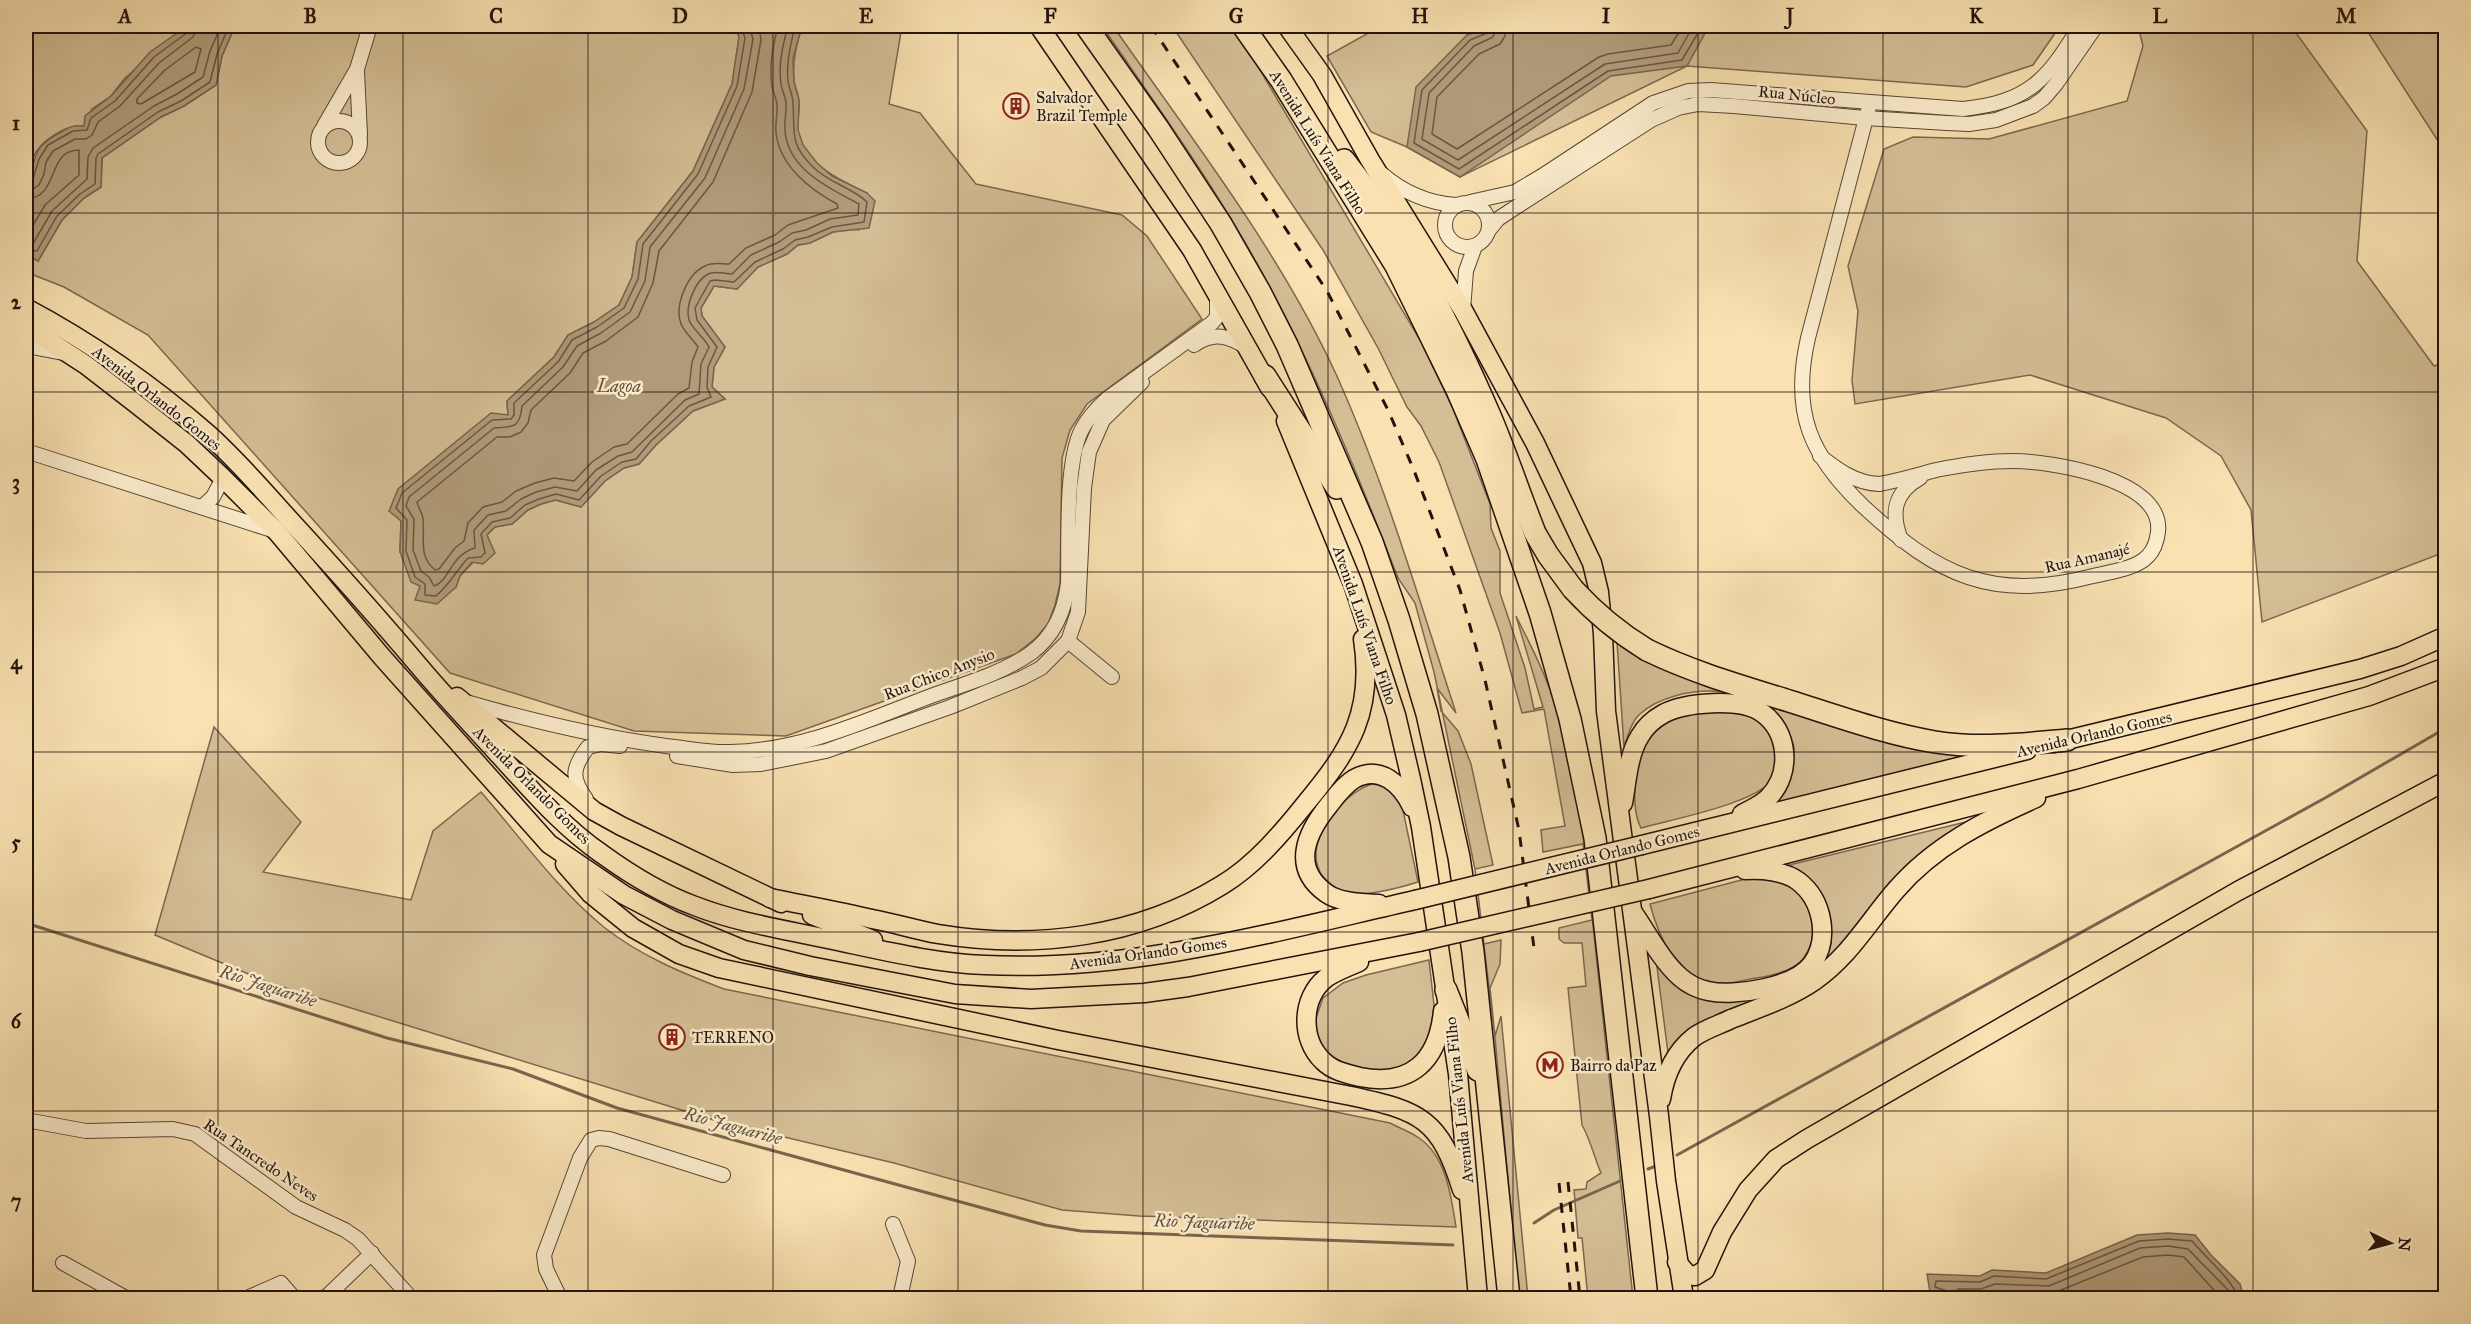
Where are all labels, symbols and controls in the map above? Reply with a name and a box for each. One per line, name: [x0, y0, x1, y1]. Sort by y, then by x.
text: A: [116, 4, 132, 28]
text: B: [303, 4, 317, 28]
text: C: [489, 4, 503, 28]
text: D: [672, 4, 688, 28]
text: E: [859, 4, 874, 28]
text: F: [1043, 4, 1057, 28]
text: G: [1229, 4, 1244, 28]
text: H: [1411, 4, 1429, 28]
text: I: [1602, 4, 1611, 28]
text: J: [1783, 4, 1795, 30]
text: K: [1969, 4, 1984, 28]
text: L: [2153, 4, 2168, 28]
text: M: [2336, 4, 2357, 28]
street label: Avenida Luís Viana Filho: [1265, 65, 1370, 218]
street label: Rua Núcleo: [1757, 81, 1837, 109]
place label: Salvador Brazil Temple: [1036, 88, 1128, 125]
building icon: Salvador Brazil Temple: [1001, 91, 1031, 121]
text: 1: [12, 111, 20, 135]
text: 2: [11, 290, 22, 314]
street label: Avenida Orlando Gomes: [88, 341, 226, 454]
water label: Lagoa: [596, 375, 641, 397]
text: 3: [12, 470, 20, 495]
street label: Rua Amanajé: [2043, 539, 2132, 577]
street label: Avenida Luís Viana Filho: [1329, 542, 1401, 707]
street label: Rua Chico Anysio: [881, 644, 997, 704]
text: 4: [10, 650, 22, 675]
street label: Avenida Orlando Gomes: [2014, 707, 2174, 761]
street label: Avenida Orlando Gomes: [468, 721, 595, 848]
street label: Avenida Orlando Gomes: [1542, 822, 1701, 879]
text: 5: [11, 830, 21, 854]
street label: Avenida Orlando Gomes: [1067, 933, 1228, 974]
water label: Rio Jaguaribe: [216, 960, 321, 1012]
text: 6: [11, 1009, 23, 1033]
street label: Avenida Luís Viana Filho: [1441, 1016, 1477, 1185]
building icon: TERRENO: [657, 1022, 687, 1052]
place label: TERRENO: [692, 1028, 774, 1047]
metro station icon: Bairro da Paz: [1535, 1050, 1565, 1080]
place label: Bairro da Paz: [1570, 1056, 1657, 1075]
water label: Rio Jaguaribe: [681, 1102, 786, 1150]
street label: Rua Tancredo Neves: [200, 1115, 322, 1205]
text: 7: [11, 1189, 22, 1213]
water label: Rio Jaguaribe: [1152, 1209, 1256, 1235]
north arrow: [2360, 1213, 2420, 1273]
text: N: [2394, 1237, 2415, 1252]

